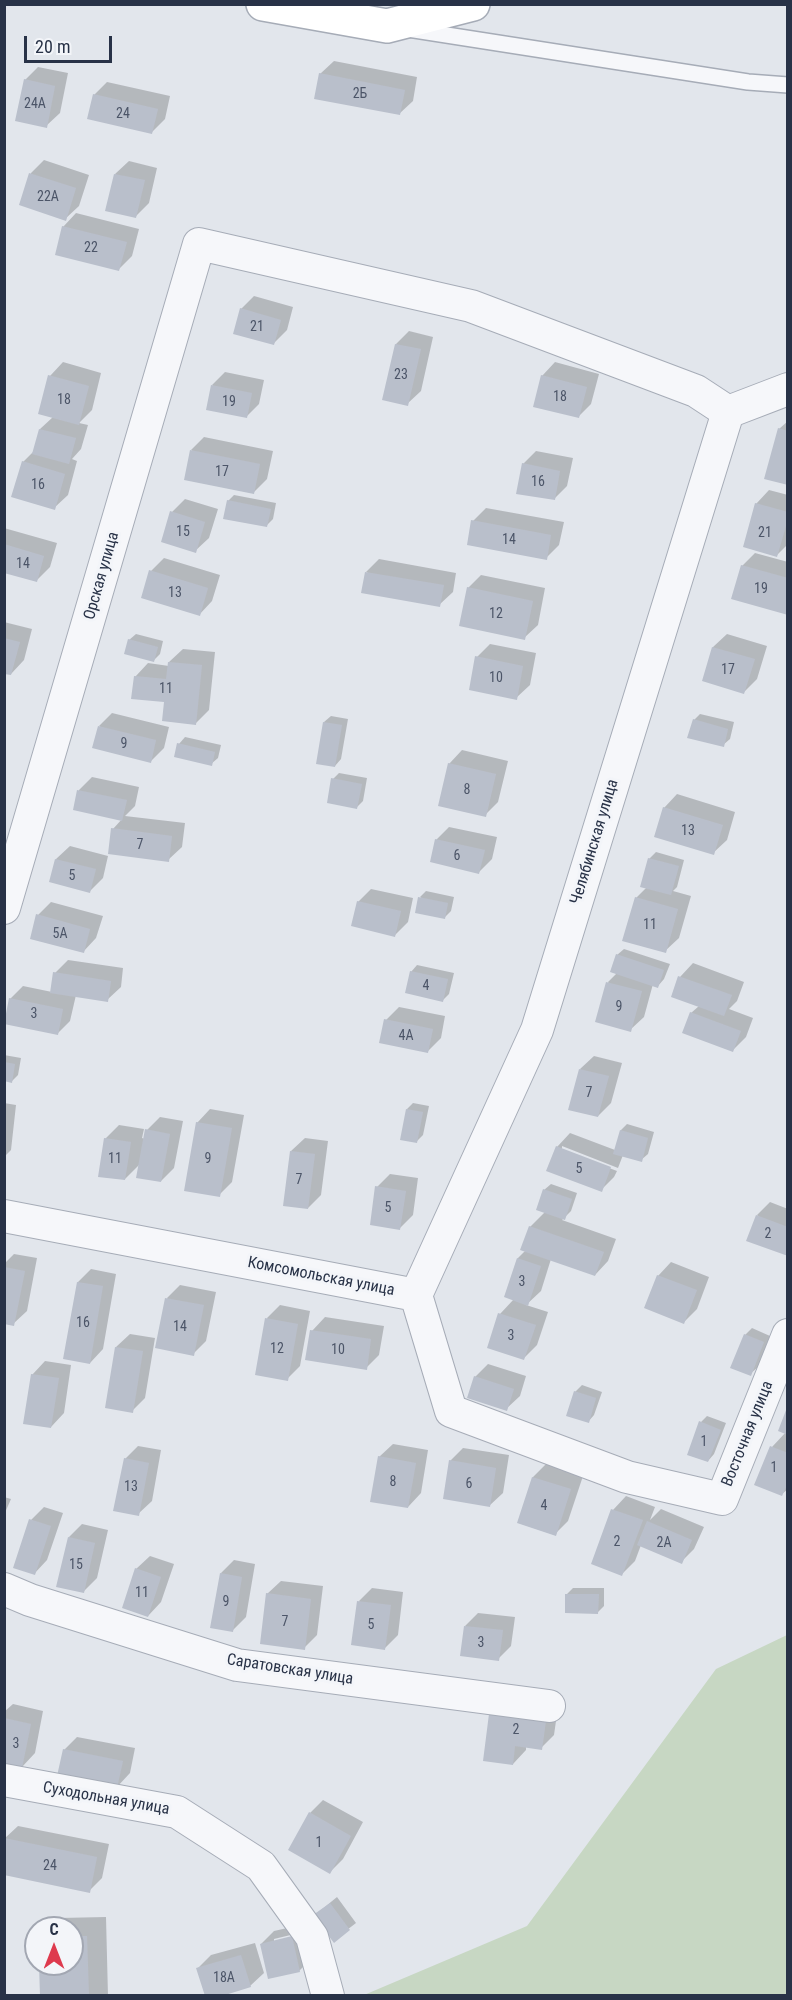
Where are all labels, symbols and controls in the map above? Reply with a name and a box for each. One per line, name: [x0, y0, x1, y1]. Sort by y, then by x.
scale bar: [27, 24, 116, 62]
text: 20 m: [35, 36, 70, 57]
house number: 2Б: [353, 86, 367, 102]
house number: 24А: [24, 96, 46, 112]
house number: 24: [116, 106, 130, 122]
house number: 22А: [37, 189, 59, 205]
house number: 22: [84, 240, 98, 256]
house number: 21: [250, 319, 264, 335]
house number: 23: [394, 367, 408, 383]
house number: 18: [553, 389, 567, 405]
house number: 18: [57, 392, 71, 408]
house number: 19: [222, 394, 236, 410]
house number: 17: [215, 464, 229, 480]
house number: 16: [531, 474, 545, 490]
house number: 16: [31, 477, 45, 493]
house number: 15: [176, 524, 190, 540]
house number: 21: [758, 525, 772, 541]
street label: Орская улица: [80, 530, 124, 622]
house number: 14: [502, 532, 516, 548]
house number: 14: [16, 556, 30, 572]
house number: 19: [754, 581, 768, 597]
house number: 13: [168, 585, 182, 601]
house number: 12: [489, 606, 503, 622]
house number: 17: [721, 662, 735, 678]
house number: 10: [489, 670, 503, 686]
house number: 11: [159, 681, 173, 697]
house number: 9: [121, 736, 127, 752]
street label: Челябинская улица: [567, 777, 623, 907]
house number: 8: [464, 782, 470, 798]
house number: 13: [681, 823, 695, 839]
house number: 7: [137, 837, 143, 853]
house number: 6: [454, 848, 460, 864]
house number: 5: [69, 868, 75, 884]
house number: 11: [643, 917, 657, 933]
house number: 5А: [53, 926, 67, 942]
house number: 4: [423, 978, 429, 994]
house number: 9: [616, 999, 622, 1015]
house number: 3: [31, 1006, 37, 1022]
house number: 4А: [399, 1028, 413, 1044]
house number: 7: [586, 1085, 592, 1101]
house number: 11: [108, 1151, 122, 1167]
house number: 9: [205, 1151, 211, 1167]
house number: 5: [576, 1161, 582, 1177]
house number: 7: [296, 1172, 302, 1188]
house number: 5: [385, 1200, 391, 1216]
house number: 2: [765, 1226, 771, 1242]
street label: Комсомольская улица: [246, 1253, 396, 1301]
house number: 3: [519, 1274, 525, 1290]
house number: 16: [76, 1315, 90, 1331]
house number: 14: [173, 1319, 187, 1335]
house number: 3: [508, 1328, 514, 1344]
house number: 12: [270, 1341, 284, 1357]
house number: 10: [331, 1342, 345, 1358]
street label: Восточная улица: [718, 1378, 778, 1490]
house number: 1: [701, 1434, 707, 1450]
house number: 1: [771, 1460, 777, 1476]
house number: 8: [390, 1474, 396, 1490]
house number: 6: [466, 1476, 472, 1492]
house number: 13: [124, 1479, 138, 1495]
house number: 4: [541, 1498, 547, 1514]
house number: 2: [614, 1534, 620, 1550]
house number: 2А: [657, 1535, 671, 1551]
house number: 15: [69, 1557, 83, 1573]
house number: 11: [135, 1585, 149, 1601]
house number: 9: [223, 1594, 229, 1610]
house number: 7: [282, 1614, 288, 1630]
house number: 5: [368, 1617, 374, 1633]
house number: 3: [478, 1635, 484, 1651]
street label: Саратовская улица: [225, 1651, 355, 1689]
house number: 2: [513, 1722, 519, 1738]
house number: 3: [13, 1736, 19, 1752]
street label: Суходольная улица: [41, 1778, 171, 1820]
house number: 1: [316, 1835, 322, 1851]
house number: 24: [43, 1858, 57, 1874]
north arrow: [24, 1916, 84, 1976]
text: С: [49, 1920, 59, 1939]
house number: 18А: [213, 1970, 235, 1986]

